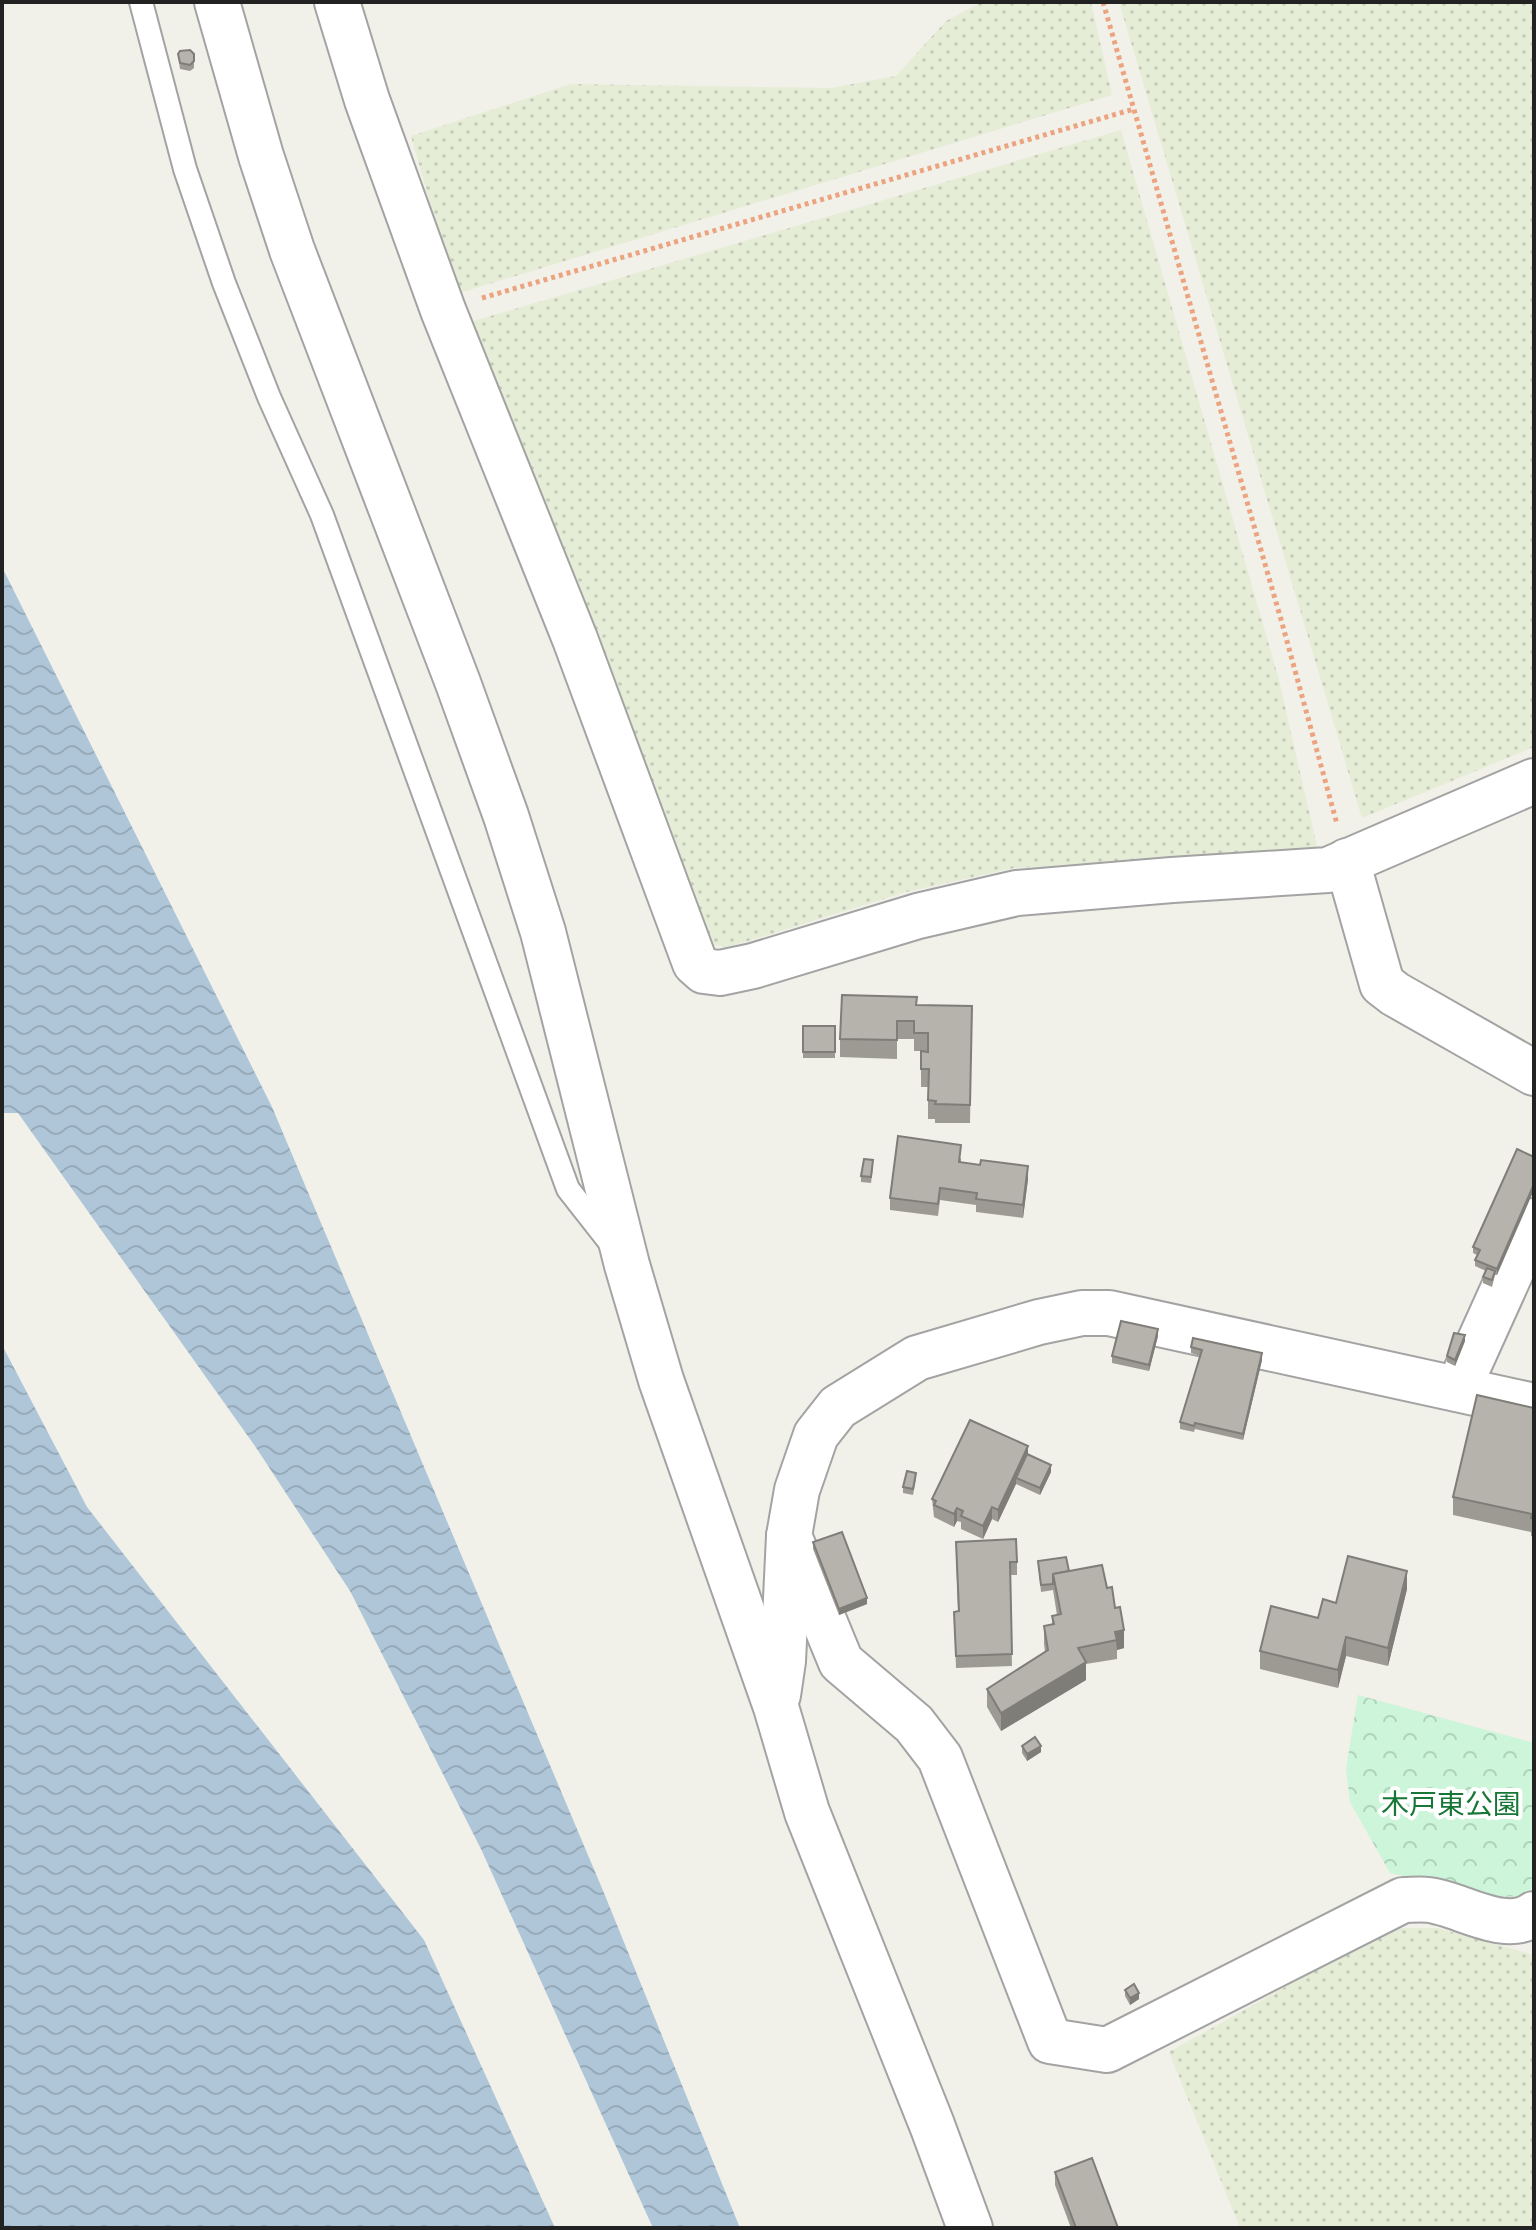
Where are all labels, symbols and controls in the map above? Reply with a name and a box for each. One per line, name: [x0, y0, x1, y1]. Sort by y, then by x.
park label: 木戸東公園: [1381, 1785, 1521, 1823]

